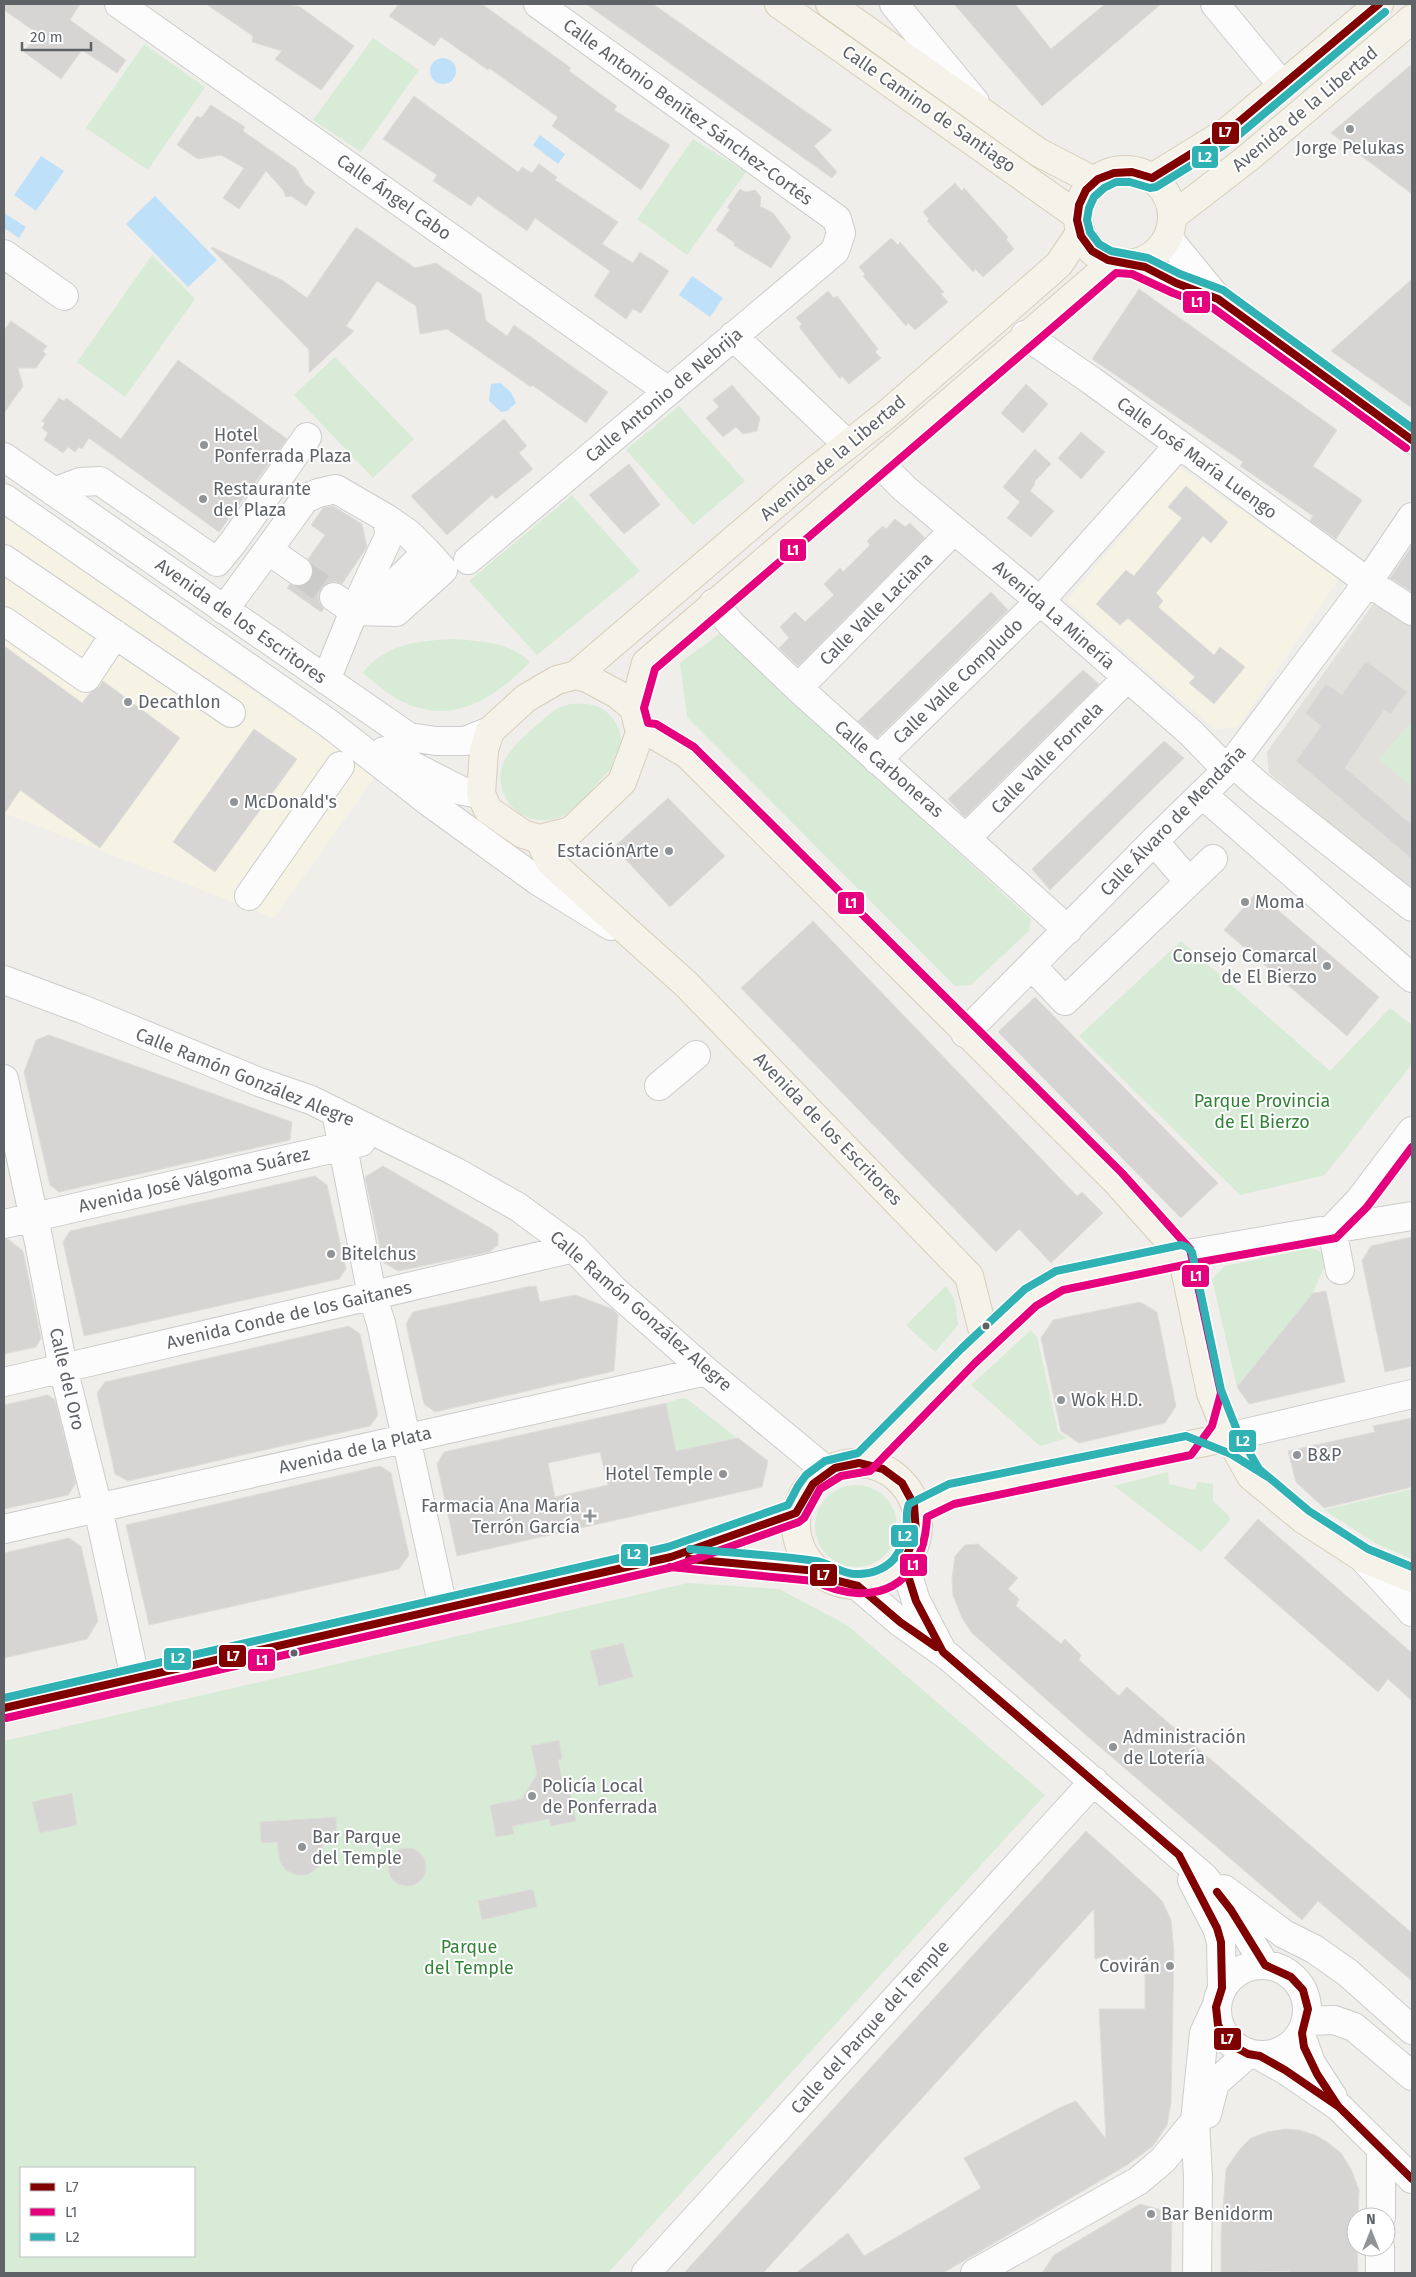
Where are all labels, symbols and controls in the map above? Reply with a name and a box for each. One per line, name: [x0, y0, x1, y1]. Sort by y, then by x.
street label: Calle Antonio Benítez Sánchez-Cortés: [559, 14, 817, 210]
scale bar: [22, 20, 91, 52]
text: 20 m: [30, 28, 63, 46]
street label: Calle Camino de Santiago: [838, 41, 1020, 177]
street label: Avenida de la Libertad: [1228, 42, 1382, 176]
line badge: L7: [1211, 121, 1240, 145]
marker: Jorge Pelukas: [1344, 123, 1356, 135]
text: L7: [1218, 124, 1232, 141]
place label: Jorge Pelukas: [1296, 137, 1404, 159]
line badge: L2: [1191, 145, 1219, 169]
street label: Calle Ángel Cabo: [332, 148, 456, 245]
text: L2: [1198, 149, 1212, 166]
line badge: L1: [1182, 290, 1211, 314]
text: L1: [1191, 294, 1203, 311]
street label: Calle Antonio de Nebrija: [581, 323, 747, 467]
street label: Avenida de la Libertad: [756, 391, 910, 525]
street label: Calle José María Luengo: [1112, 392, 1282, 524]
place label: Hotel Ponferrada Plaza: [214, 424, 352, 467]
marker: Hotel Ponferrada Plaza: [198, 439, 210, 451]
place label: Restaurante del Plaza: [213, 478, 311, 521]
marker: Restaurante del Plaza: [197, 493, 209, 505]
line badge: L1: [779, 538, 807, 562]
text: L1: [787, 542, 799, 559]
street label: Calle Valle Laciana: [815, 548, 937, 670]
street label: Avenida de los Escritores: [151, 553, 331, 689]
street label: Avenida La Minería: [988, 556, 1120, 674]
street label: Calle Valle Compludo: [889, 613, 1027, 749]
place label: Decathlon: [138, 691, 221, 713]
marker: Decathlon: [122, 696, 134, 708]
street label: Calle Valle Fornela: [986, 697, 1108, 819]
street label: Calle Carboneras: [830, 716, 948, 822]
street label: Calle Álvaro de Mendaña: [1095, 741, 1251, 901]
place label: McDonald's: [244, 791, 337, 813]
marker: McDonald's: [228, 796, 240, 808]
place label: EstaciónArte: [557, 840, 659, 862]
marker: EstaciónArte: [663, 845, 675, 857]
line badge: L1: [837, 891, 865, 915]
place label: Moma: [1255, 891, 1305, 913]
text: L1: [845, 895, 857, 912]
marker: Moma: [1239, 896, 1251, 908]
place label: Consejo Comarcal de El Bierzo: [1173, 945, 1317, 988]
marker: Consejo Comarcal de El Bierzo: [1321, 960, 1333, 972]
street label: Calle Ramón González Alegre: [132, 1023, 358, 1131]
street label: Avenida de los Escritores: [749, 1048, 907, 1210]
park label: Parque Provincia de El Bierzo: [1194, 1090, 1330, 1133]
street label: Avenida José Válgoma Suárez: [76, 1143, 312, 1217]
street label: Calle Ramón González Alegre: [545, 1226, 737, 1396]
place label: Bitelchus: [341, 1243, 416, 1265]
marker: Bitelchus: [325, 1248, 337, 1260]
line badge: L1: [1181, 1264, 1210, 1288]
text: L1: [1190, 1268, 1202, 1285]
street label: Avenida Conde de los Gaitanes: [164, 1276, 414, 1354]
unlabelled marker: [981, 1321, 991, 1331]
street label: Calle del Oro: [45, 1326, 89, 1432]
place label: Wok H.D.: [1071, 1389, 1142, 1411]
marker: Wok H.D.: [1055, 1394, 1067, 1406]
street label: Avenida de la Plata: [276, 1422, 434, 1478]
line badge: L2: [1228, 1429, 1257, 1453]
text: L2: [1236, 1433, 1250, 1450]
place label: B&P: [1307, 1444, 1342, 1466]
marker: B&P: [1291, 1449, 1303, 1461]
place label: Hotel Temple: [605, 1463, 713, 1485]
marker: Hotel Temple: [717, 1468, 729, 1480]
place label: Farmacia Ana María Terrón García: [421, 1495, 580, 1538]
marker: Farmacia Ana María Terrón García: [584, 1510, 596, 1522]
line badge: L2: [890, 1524, 919, 1548]
text: L2: [898, 1528, 912, 1545]
line badge: L2: [620, 1543, 649, 1567]
text: L2: [627, 1546, 641, 1563]
line badge: L1: [899, 1553, 928, 1577]
text: L1: [907, 1557, 919, 1574]
line badge: L7: [809, 1563, 838, 1587]
text: L7: [816, 1567, 830, 1584]
line badge: L7: [218, 1644, 247, 1668]
line badge: L2: [163, 1647, 192, 1671]
text: L7: [226, 1648, 240, 1665]
line badge: L1: [247, 1648, 276, 1672]
unlabelled marker: [289, 1648, 299, 1658]
text: L2: [171, 1650, 185, 1667]
text: L1: [256, 1652, 268, 1669]
place label: Administración de Lotería: [1123, 1726, 1246, 1769]
marker: Administración de Lotería: [1107, 1741, 1119, 1753]
place label: Policía Local de Ponferrada: [542, 1775, 658, 1818]
marker: Policía Local de Ponferrada: [526, 1790, 538, 1802]
place label: Bar Parque del Temple: [312, 1826, 402, 1869]
marker: Bar Parque del Temple: [296, 1841, 308, 1853]
street label: Calle del Parque del Temple: [786, 1935, 954, 2119]
park label: Parque del Temple: [424, 1936, 514, 1979]
place label: Covirán: [1099, 1955, 1160, 1977]
marker: Covirán: [1164, 1960, 1176, 1972]
line badge: L7: [1213, 2027, 1242, 2051]
text: L7: [1220, 2031, 1234, 2048]
legend: [20, 2167, 195, 2257]
text: L7: [65, 2178, 79, 2196]
text: L1: [65, 2203, 77, 2221]
place label: Bar Benidorm: [1161, 2203, 1273, 2225]
north arrow: [1346, 2207, 1396, 2257]
marker: Bar Benidorm: [1145, 2208, 1157, 2220]
text: N: [1366, 2211, 1376, 2228]
text: L2: [65, 2228, 80, 2246]

